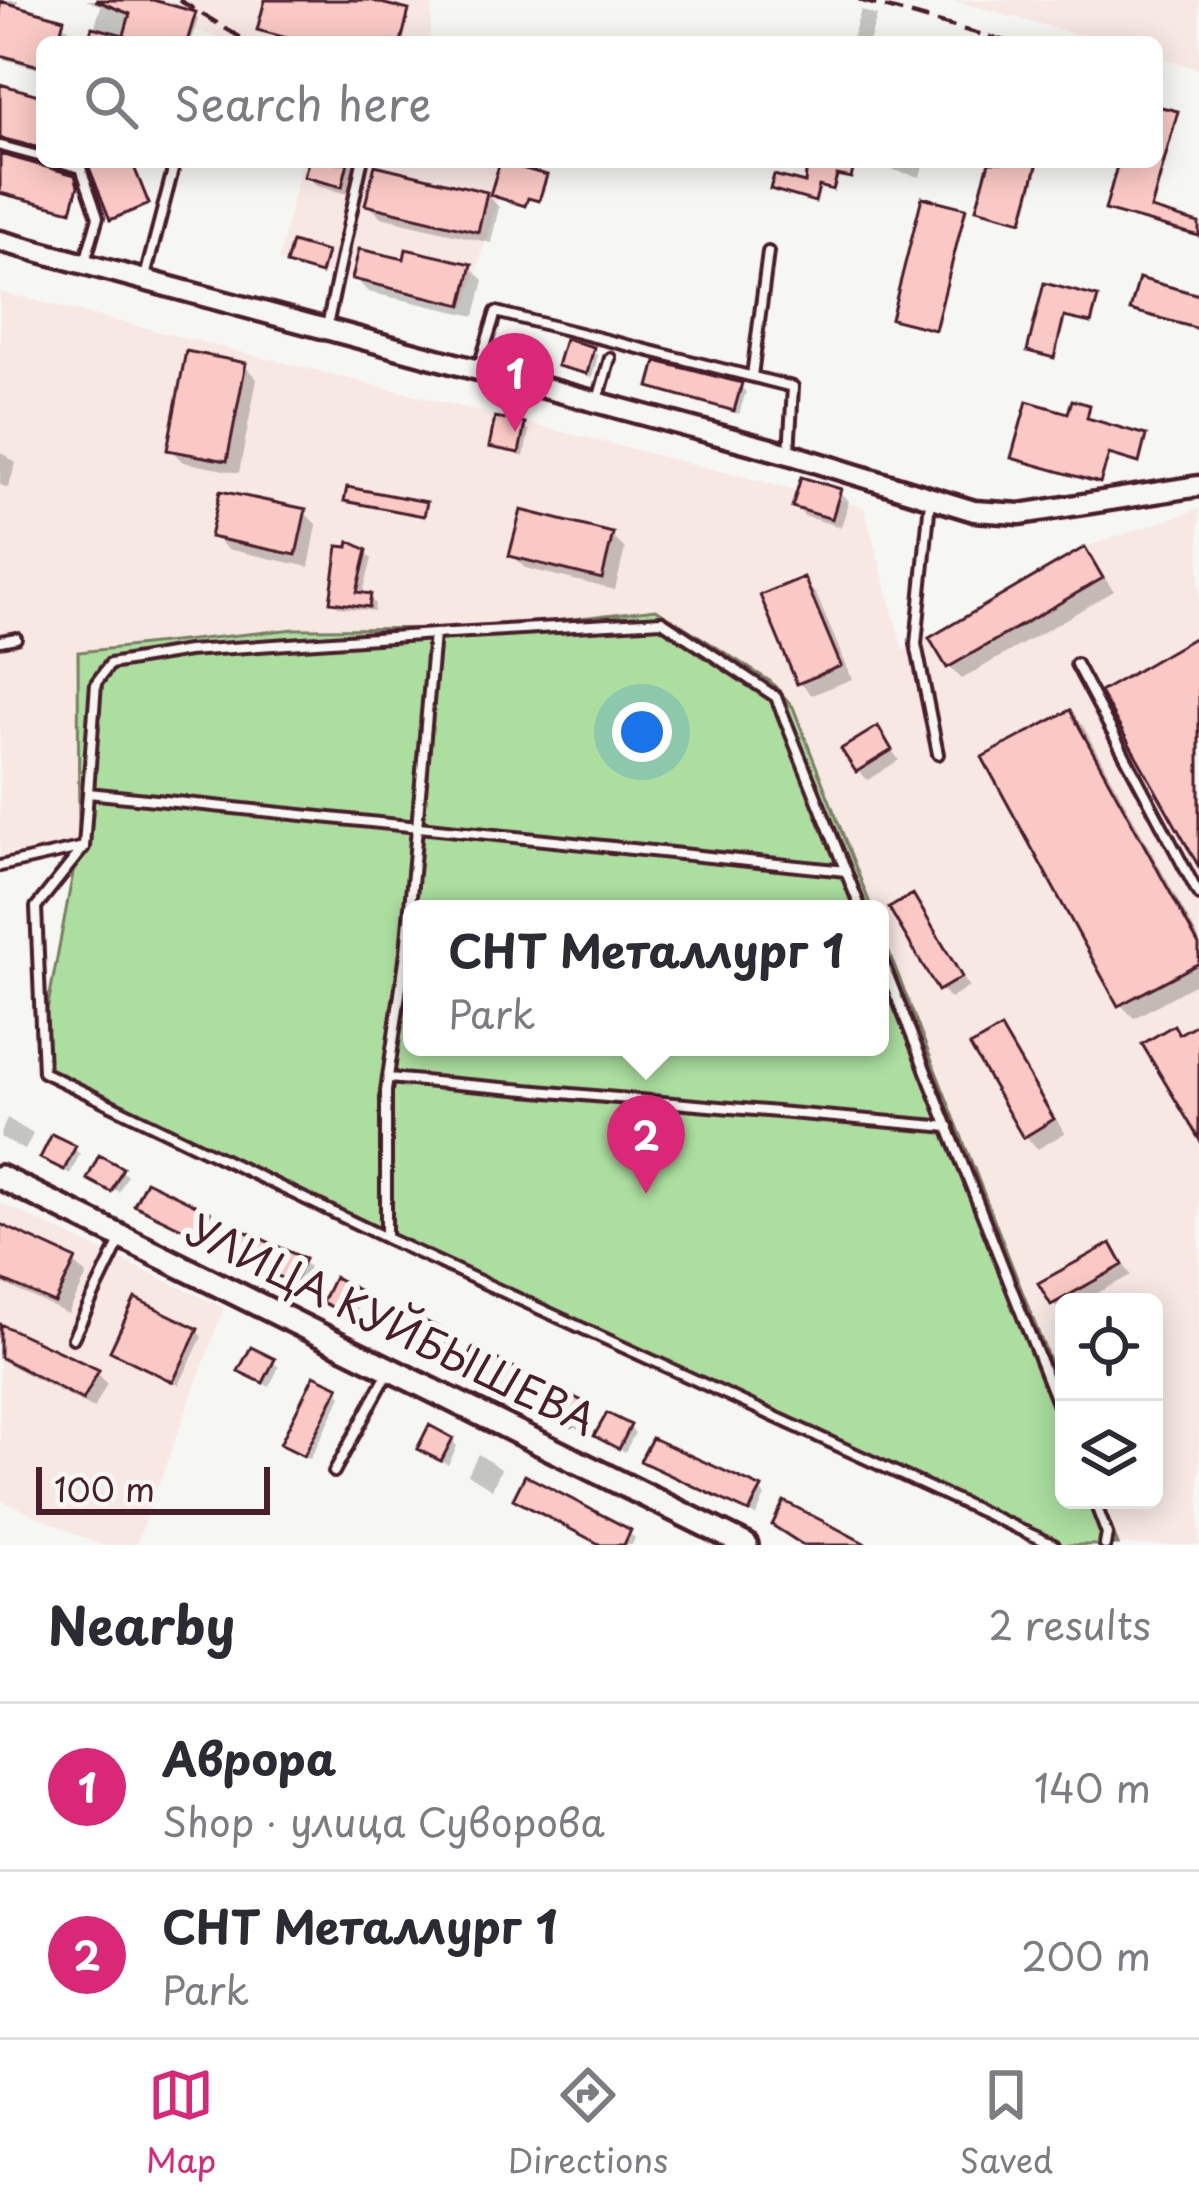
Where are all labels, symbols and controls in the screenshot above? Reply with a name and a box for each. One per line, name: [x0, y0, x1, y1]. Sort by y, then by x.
search box: [36, 36, 1163, 168]
text: Search here: [174, 68, 431, 136]
icon: search: [78, 69, 144, 135]
pin: 1: [476, 333, 554, 432]
your location: [612, 702, 672, 762]
popup: [403, 900, 889, 1056]
text: СНТ Металлург 1: [448, 915, 844, 983]
text: Park: [448, 983, 536, 1042]
pin: 2: [607, 1095, 685, 1194]
street label: УЛИЦА КУЙБЫШЕВА: [177, 1196, 607, 1449]
map controls: [1055, 1293, 1163, 1509]
button: locate: [1055, 1293, 1163, 1401]
button: layers: [1055, 1401, 1163, 1509]
scale bar: [36, 1461, 270, 1514]
text: 100 m: [54, 1463, 155, 1513]
text: Nearby: [48, 1585, 235, 1662]
text: 2 results: [989, 1594, 1151, 1653]
text: Аврора: [162, 1723, 336, 1791]
text: 1: [78, 1757, 96, 1816]
text: 140 m: [1034, 1757, 1151, 1816]
text: Shop · улица Суворова: [162, 1791, 605, 1850]
text: СНТ Металлург 1: [162, 1891, 557, 1959]
text: 2: [73, 1925, 101, 1984]
text: 200 m: [1021, 1925, 1151, 1984]
text: Park: [162, 1959, 249, 2018]
tab: Map: [146, 2062, 216, 2184]
tab: Directions: [508, 2062, 668, 2184]
tab: Saved: [960, 2062, 1053, 2184]

